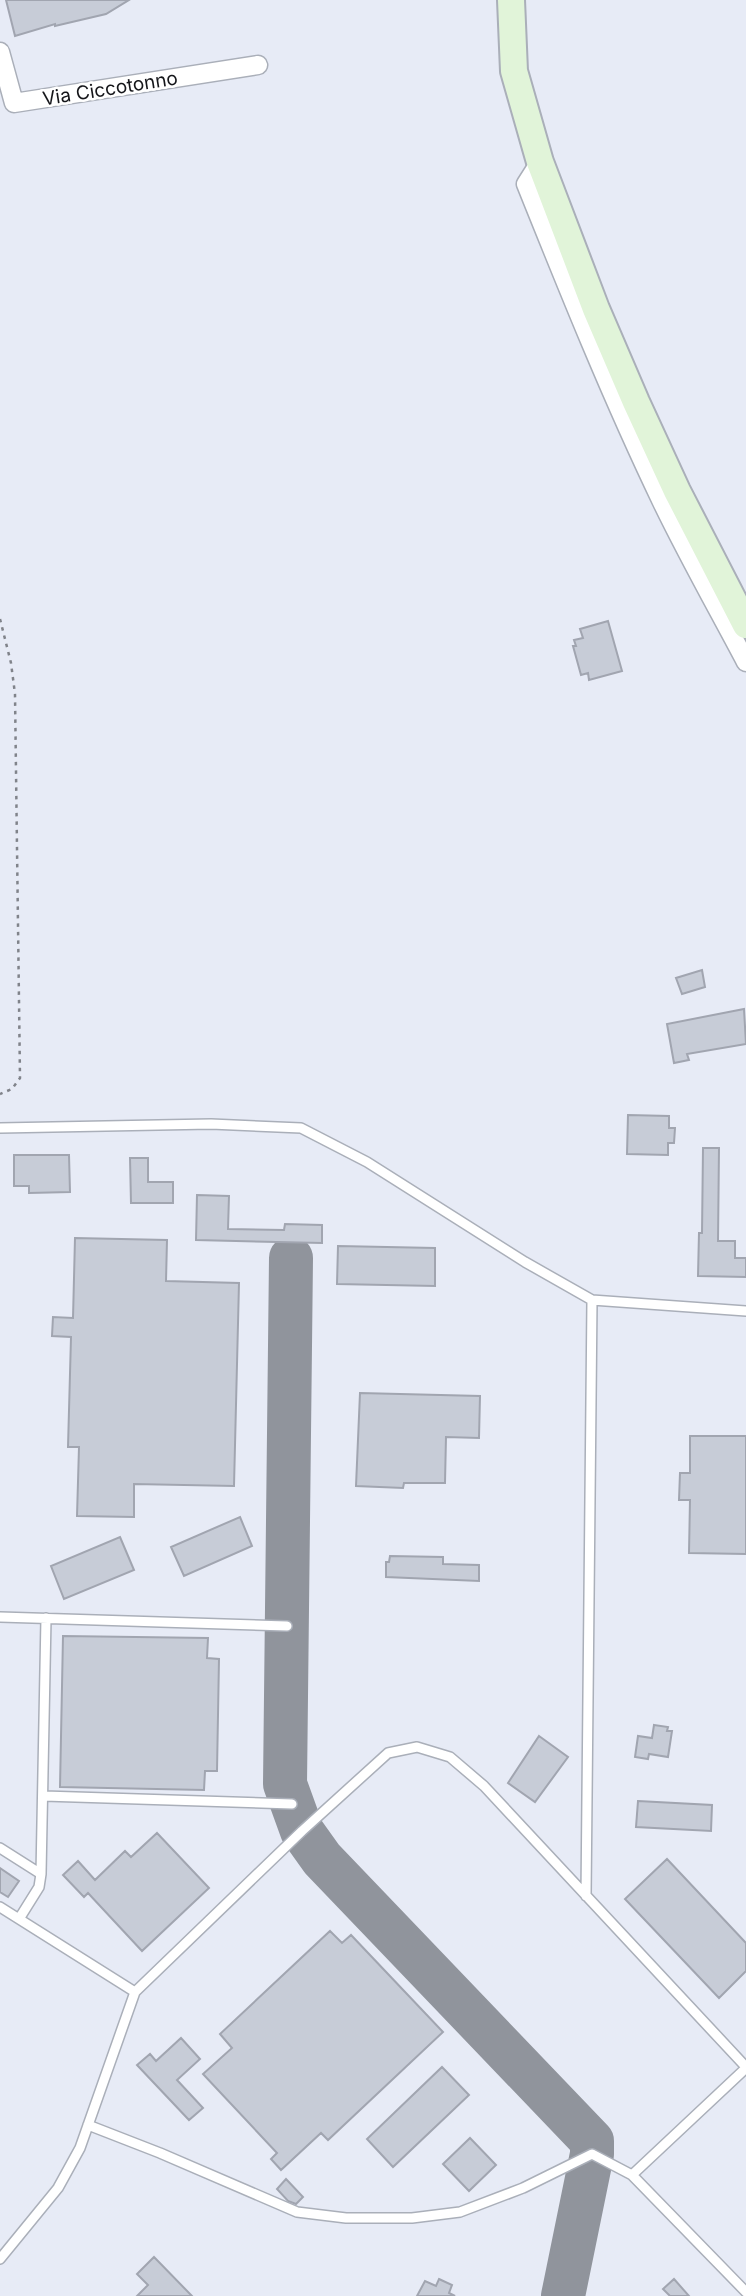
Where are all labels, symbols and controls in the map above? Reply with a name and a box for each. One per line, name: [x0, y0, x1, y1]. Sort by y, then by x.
street label: Via Ciccotonno: [41, 66, 179, 111]

